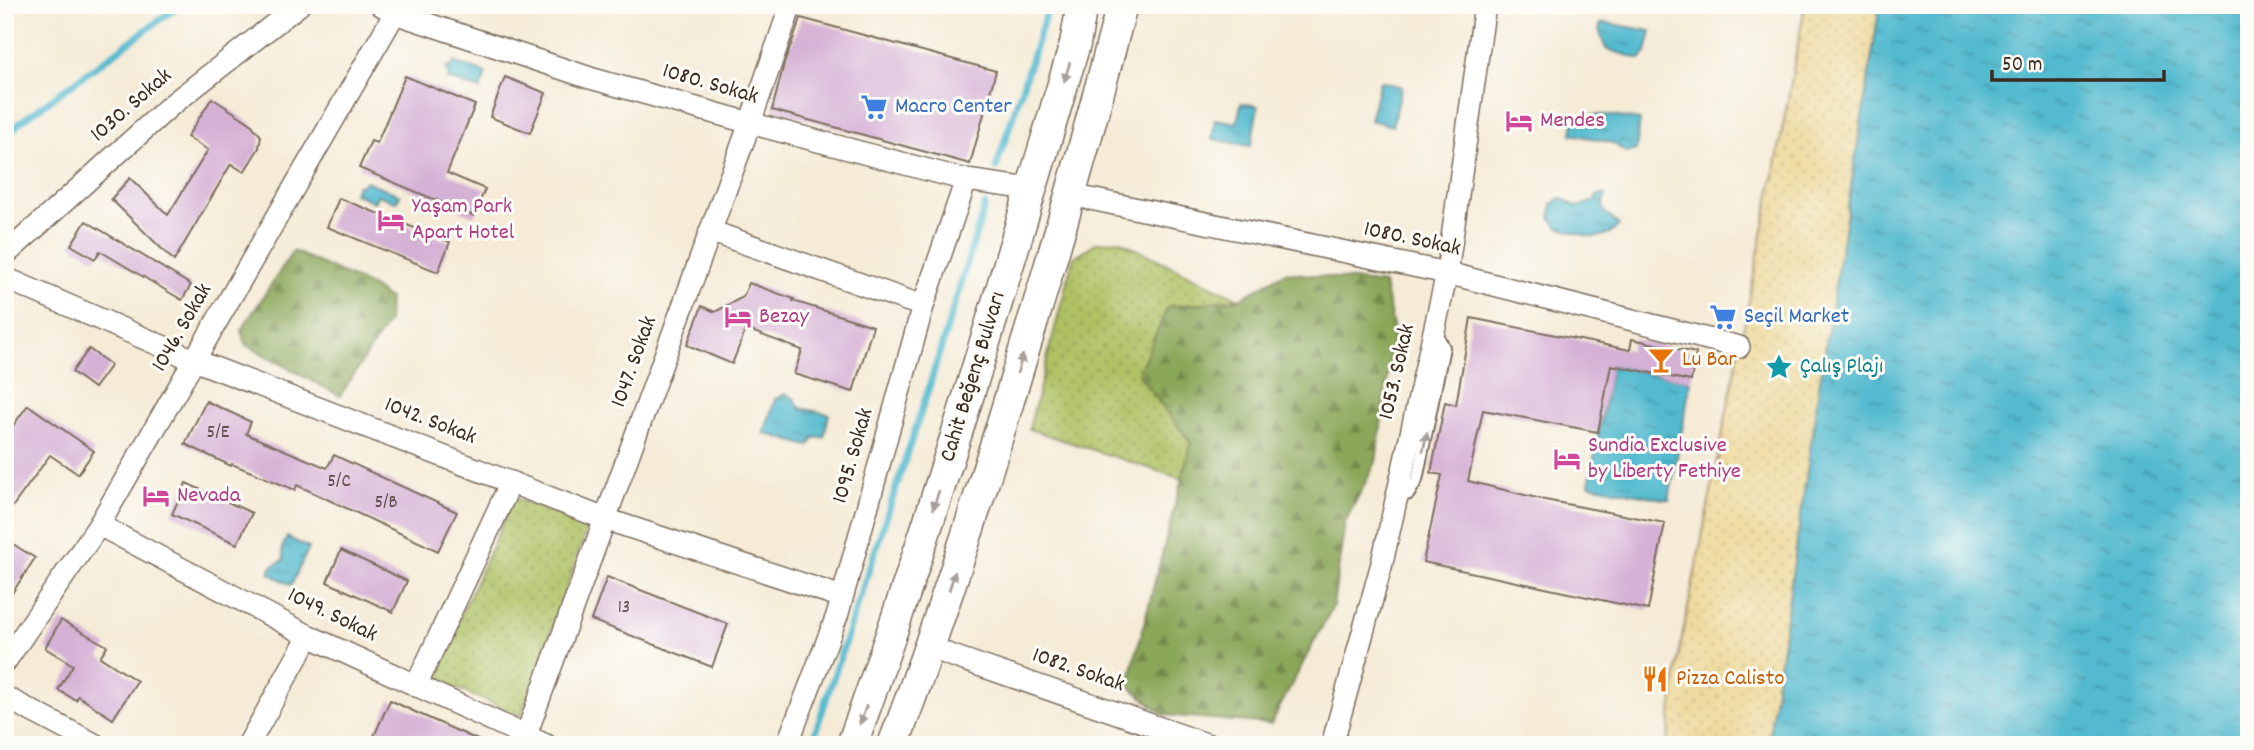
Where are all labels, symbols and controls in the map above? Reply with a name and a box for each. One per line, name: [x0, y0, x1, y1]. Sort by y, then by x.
scale bar: [1992, 38, 2163, 82]
text: 50 m: [2002, 51, 2042, 81]
street label: 1080. Sokak: [658, 56, 762, 114]
street label: 1030. Sokak: [84, 61, 180, 151]
one-way arrow: [1061, 61, 1071, 82]
place label: Macro Center: [895, 91, 1012, 124]
supermarket icon: Macro Center: [859, 92, 889, 122]
place label: Mendes: [1540, 105, 1605, 138]
hotel icon: Mendes: [1504, 106, 1534, 136]
place label: Yaşam Park Apart Hotel: [412, 191, 515, 250]
hotel icon: Yaşam Park Apart Hotel: [376, 205, 406, 235]
street label: 1080. Sokak: [1360, 214, 1464, 266]
street label: 1046. Sokak: [144, 278, 222, 378]
street label: Cahit Beğenç Bulvarı: [932, 288, 1016, 466]
place label: Bezay: [759, 301, 810, 334]
place label: Seçil Market: [1744, 301, 1849, 334]
hotel icon: Bezay: [723, 302, 753, 332]
supermarket icon: Seçil Market: [1708, 302, 1738, 332]
street label: 1047. Sokak: [603, 312, 667, 412]
street label: 1053. Sokak: [1371, 321, 1425, 423]
place label: Lu Bar: [1682, 344, 1737, 377]
bar icon: Lu Bar: [1646, 345, 1676, 375]
place label: Çalış Plajı: [1800, 351, 1883, 384]
place icon: Çalış Plajı: [1764, 352, 1794, 382]
one-way arrow: [1016, 353, 1026, 374]
street label: 1042. Sokak: [379, 389, 481, 455]
street label: 1095. Sokak: [825, 404, 883, 508]
house number: 5/E: [207, 420, 230, 447]
place label: Sundia Exclusive by Liberty Fethiye: [1588, 430, 1741, 489]
one-way arrow: [1419, 431, 1430, 453]
hotel icon: Sundia Exclusive by Liberty Fethiye: [1552, 444, 1582, 474]
house number: 5/C: [327, 469, 351, 496]
place label: Nevada: [177, 480, 242, 513]
hotel icon: Nevada: [141, 481, 171, 511]
house number: 5/B: [374, 490, 398, 517]
one-way arrow: [930, 490, 940, 511]
one-way arrow: [947, 570, 958, 591]
street label: 1049. Sokak: [281, 580, 383, 652]
house number: 13: [618, 595, 630, 622]
street label: 1082. Sokak: [1027, 640, 1129, 702]
place label: Pizza Calisto: [1676, 663, 1784, 696]
restaurant icon: Pizza Calisto: [1640, 664, 1670, 694]
one-way arrow: [857, 705, 868, 726]

